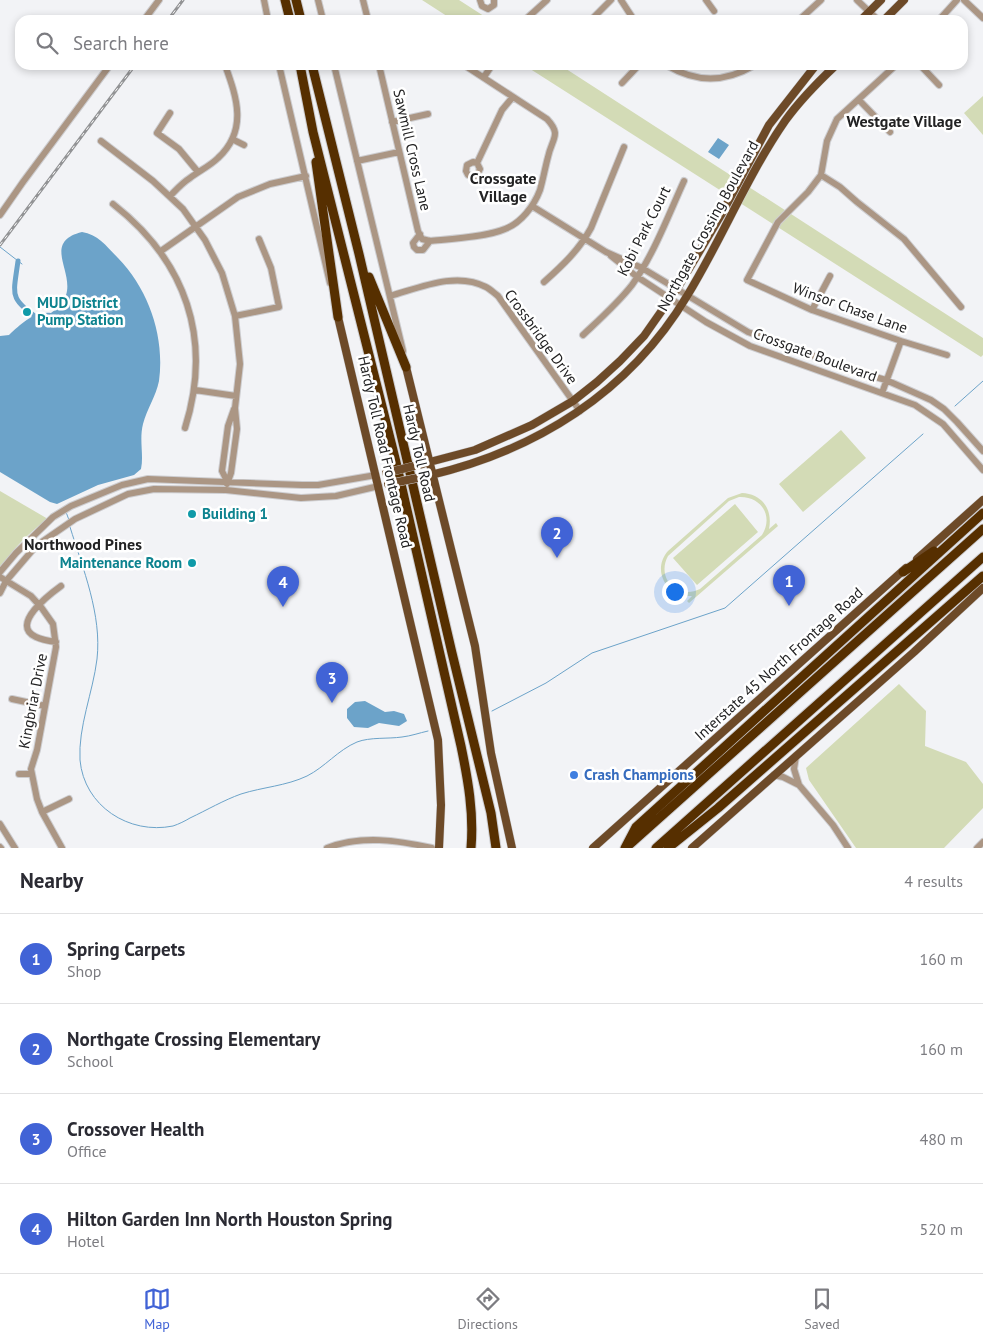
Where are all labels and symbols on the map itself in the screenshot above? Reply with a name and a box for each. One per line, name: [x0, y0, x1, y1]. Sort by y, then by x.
street label: Sawmill Cross Lane: [389, 87, 436, 213]
district label: Westgate Village: [846, 111, 962, 131]
street label: Northgate Crossing Boulevard: [653, 137, 762, 314]
district label: Crossgate Village: [470, 168, 536, 206]
street label: Kobi Park Court: [613, 183, 674, 279]
street label: Winsor Chase Lane: [790, 278, 910, 337]
street label: Crossbridge Drive: [501, 286, 582, 388]
place label: MUD District Pump Station: [37, 293, 123, 329]
marker: MUD District Pump Station: [21, 306, 33, 318]
street label: Crossgate Boulevard: [751, 323, 880, 386]
street label: Hardy Toll Road Frontage Road: [354, 354, 417, 550]
street label: Hardy Toll Road: [399, 402, 440, 504]
place label: Building 1: [202, 504, 268, 523]
marker: Building 1: [186, 508, 198, 520]
pin: 2: [541, 517, 573, 558]
district label: Northwood Pines: [24, 534, 142, 554]
place label: Maintenance Room: [60, 553, 182, 572]
marker: Maintenance Room: [186, 557, 198, 569]
pin: 1: [773, 565, 805, 606]
pin: 4: [267, 566, 299, 607]
your location: [662, 579, 688, 605]
street label: Interstate 45 North Frontage Road: [691, 583, 867, 744]
street label: Kingbriar Drive: [14, 652, 51, 750]
pin: 3: [316, 662, 348, 703]
place label: Crash Champions: [584, 765, 694, 784]
marker: Crash Champions: [568, 769, 580, 781]

